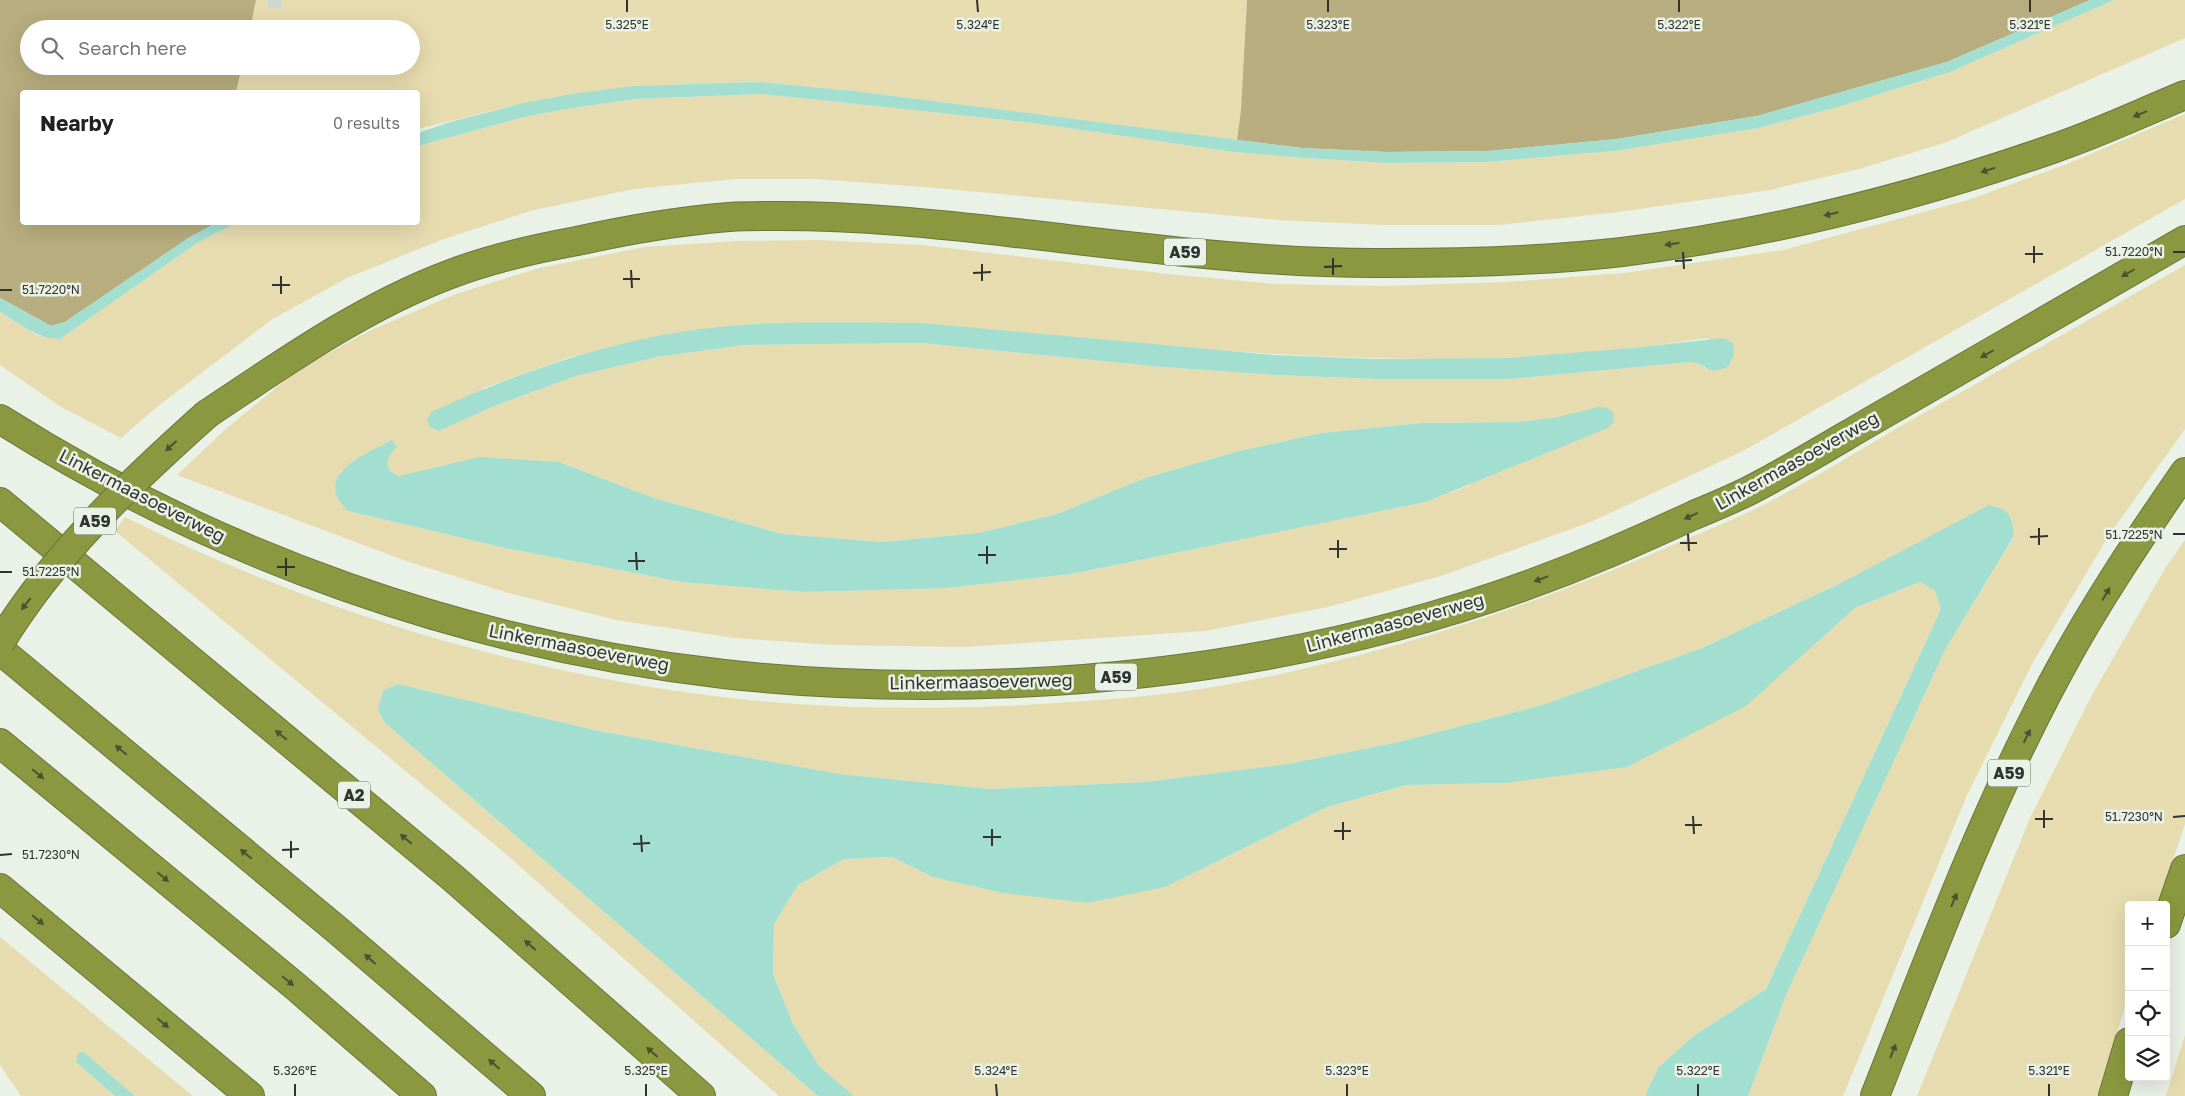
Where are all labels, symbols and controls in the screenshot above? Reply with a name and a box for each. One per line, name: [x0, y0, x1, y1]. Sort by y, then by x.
text: 5.325°E: [605, 17, 649, 32]
text: 5.324°E: [956, 17, 1000, 32]
text: 5.323°E: [1306, 17, 1350, 32]
text: 5.322°E: [1657, 17, 1701, 32]
text: 5.321°E: [2009, 17, 2051, 32]
search box: [20, 20, 420, 75]
icon: search: [38, 34, 66, 62]
text: Search here: [78, 36, 187, 59]
text: Nearby: [40, 110, 114, 136]
one-way arrow: [2133, 110, 2147, 118]
text: 0 results: [333, 113, 400, 133]
one-way arrow: [1980, 167, 1995, 175]
one-way arrow: [1824, 210, 1839, 218]
road number: A59: [1164, 238, 1206, 266]
one-way arrow: [1663, 240, 1679, 248]
text: 51.7220°N: [2105, 244, 2163, 259]
one-way arrow: [2120, 269, 2135, 277]
text: 51.7220°N: [22, 282, 80, 297]
one-way arrow: [1980, 350, 1993, 359]
street label: Linkermaasoeverweg: [1711, 406, 1882, 514]
one-way arrow: [165, 440, 177, 451]
street label: Linkermaasoeverweg: [56, 444, 229, 547]
road number: A59: [74, 508, 116, 534]
one-way arrow: [1684, 513, 1698, 521]
text: 51.7225°N: [2105, 527, 2163, 542]
text: 51.7225°N: [22, 564, 80, 579]
one-way arrow: [1533, 575, 1548, 583]
one-way arrow: [2101, 587, 2110, 600]
street label: Linkermaasoeverweg: [1303, 588, 1486, 656]
one-way arrow: [21, 597, 31, 611]
street label: Linkermaasoeverweg: [487, 619, 671, 675]
road number: A59: [1095, 664, 1137, 690]
street label: Linkermaasoeverweg: [889, 668, 1073, 694]
one-way arrow: [2023, 729, 2031, 743]
one-way arrow: [275, 730, 288, 741]
one-way arrow: [114, 745, 127, 756]
road number: A59: [1988, 760, 2030, 786]
one-way arrow: [31, 768, 44, 779]
road number: A2: [338, 782, 370, 808]
text: 51.7230°N: [2105, 809, 2163, 824]
one-way arrow: [400, 833, 413, 844]
text: 51.7230°N: [22, 847, 80, 862]
one-way arrow: [239, 849, 252, 860]
one-way arrow: [156, 872, 169, 883]
one-way arrow: [1950, 892, 1958, 907]
map controls: [2125, 901, 2170, 1081]
button: +: [2125, 901, 2170, 946]
one-way arrow: [31, 914, 44, 925]
one-way arrow: [524, 939, 536, 951]
button: −: [2125, 946, 2170, 991]
one-way arrow: [364, 953, 377, 964]
one-way arrow: [281, 975, 294, 986]
button: locate: [2125, 991, 2170, 1036]
one-way arrow: [157, 1017, 169, 1028]
button: layers: [2125, 1036, 2170, 1081]
one-way arrow: [1889, 1044, 1897, 1058]
one-way arrow: [646, 1046, 658, 1058]
one-way arrow: [487, 1059, 500, 1070]
text: 5.326°E: [273, 1063, 317, 1078]
text: 5.325°E: [624, 1063, 668, 1078]
text: 5.324°E: [974, 1063, 1018, 1078]
text: 5.323°E: [1325, 1063, 1369, 1078]
text: 5.322°E: [1676, 1063, 1720, 1078]
text: 5.321°E: [2028, 1063, 2070, 1078]

